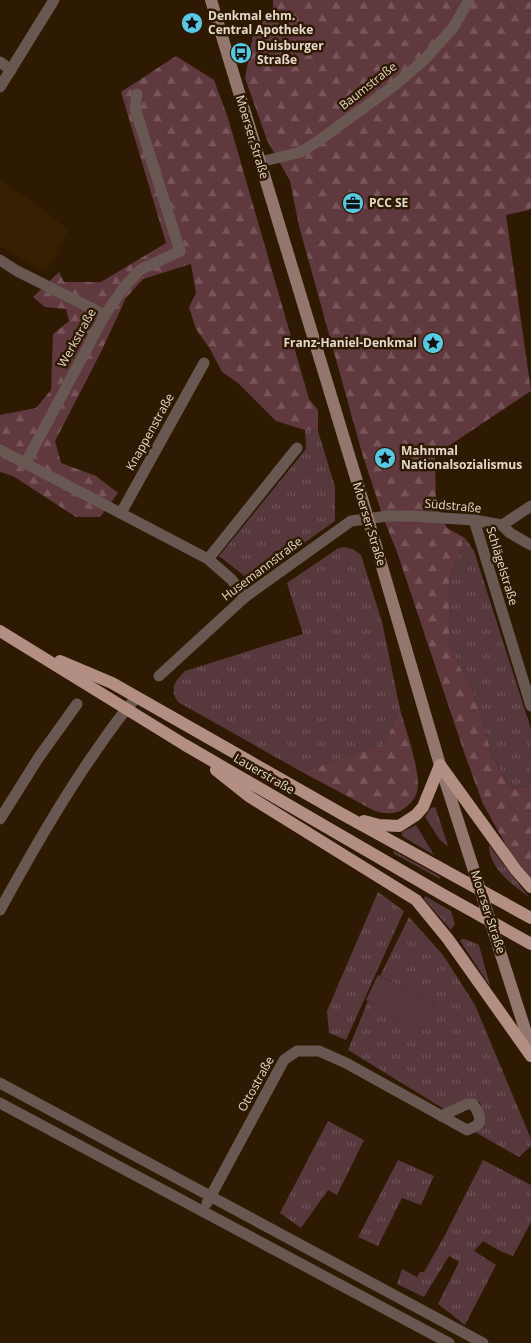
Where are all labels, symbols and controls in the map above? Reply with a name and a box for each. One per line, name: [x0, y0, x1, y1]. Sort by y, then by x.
place label: Denkmal ehm. Central Apotheke: [208, 7, 313, 38]
place icon: Denkmal ehm. Central Apotheke: [180, 11, 204, 35]
place label: Duisburger Straße: [257, 37, 324, 68]
bus stop icon: Duisburger Straße: [229, 41, 253, 65]
street label: Baumstraße: [335, 58, 400, 113]
street label: Moerser Straße: [232, 93, 273, 181]
office icon: PCC SE: [341, 191, 365, 215]
place label: PCC SE: [369, 194, 409, 211]
street label: Werkstraße: [53, 305, 100, 370]
place icon: Franz-Haniel-Denkmal: [421, 331, 445, 355]
place label: Franz-Haniel-Denkmal: [284, 334, 417, 351]
street label: Knappenstraße: [121, 390, 178, 473]
place label: Mahnmal Nationalsozialismus: [401, 442, 522, 473]
place icon: Mahnmal Nationalsozialismus: [373, 446, 397, 470]
street label: Moerser Straße: [349, 480, 390, 568]
street label: Südstraße: [424, 495, 482, 516]
street label: Schlägelstraße: [482, 524, 523, 608]
street label: Husemannstraße: [218, 532, 306, 605]
street label: Lauerstraße: [231, 749, 298, 798]
street label: Moerser Straße: [467, 868, 510, 956]
street label: Ottostraße: [233, 1053, 278, 1115]

